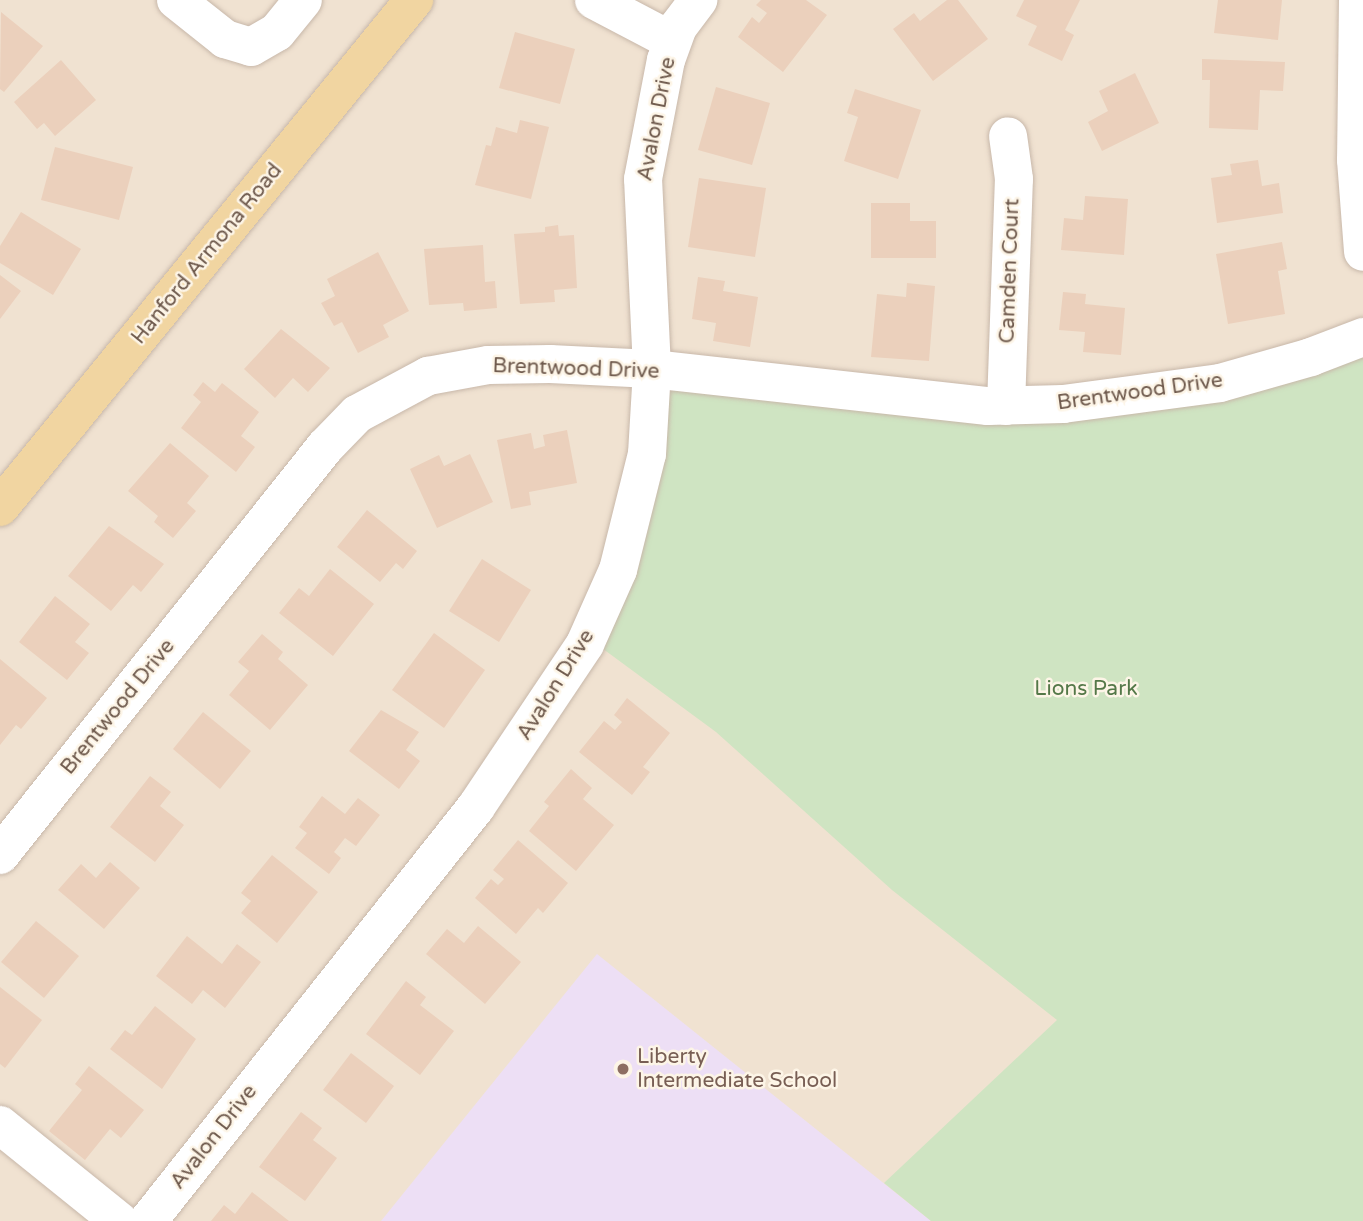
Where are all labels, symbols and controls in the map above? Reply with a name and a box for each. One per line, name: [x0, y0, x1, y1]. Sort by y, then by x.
street label: Avalon Drive: [633, 55, 681, 183]
street label: Hanford Armona Road: [126, 159, 288, 349]
street label: Camden Court: [995, 198, 1025, 344]
street label: Brentwood Drive: [492, 353, 660, 385]
street label: Brentwood Drive: [1056, 368, 1224, 416]
street label: Avalon Drive: [512, 625, 600, 745]
street label: Brentwood Drive: [56, 634, 180, 780]
park label: Lions Park: [1034, 676, 1138, 702]
place label: Liberty Intermediate School: [637, 1044, 837, 1094]
marker: Liberty Intermediate School: [615, 1061, 631, 1077]
street label: Avalon Drive: [165, 1080, 263, 1194]

